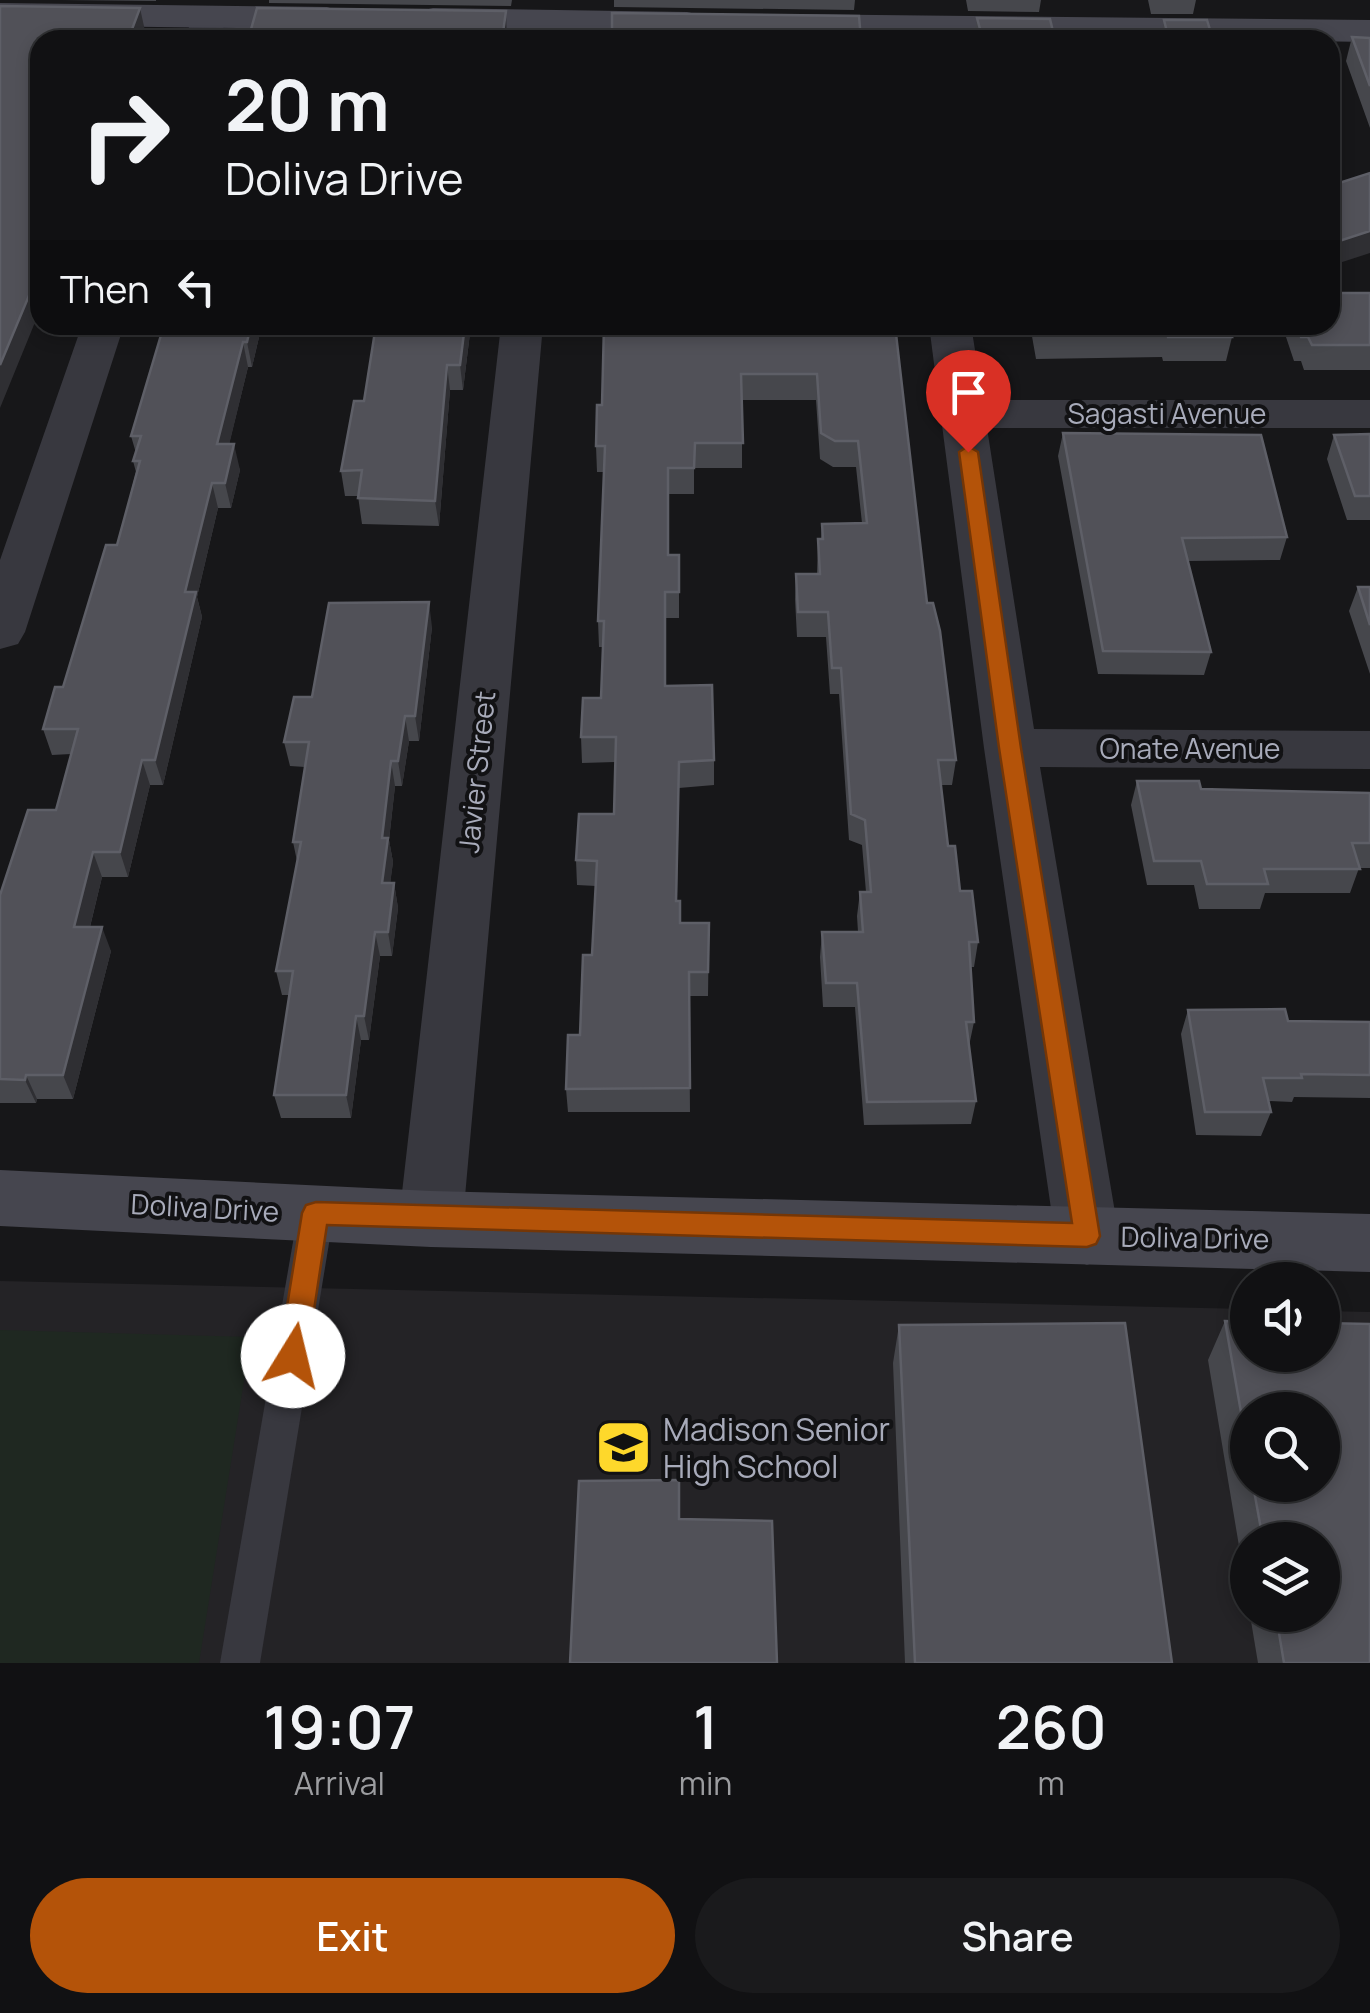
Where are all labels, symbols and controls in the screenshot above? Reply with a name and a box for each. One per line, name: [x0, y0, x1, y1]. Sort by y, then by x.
text: 20 m: [225, 56, 390, 152]
icon: right: [60, 70, 190, 200]
text: Doliva Drive: [225, 147, 464, 209]
icon: left: [169, 260, 224, 315]
text: Then: [60, 262, 149, 314]
pin: [926, 350, 1011, 453]
icon: arrive: [941, 365, 996, 420]
street label: Sagasti Avenue: [1068, 394, 1266, 432]
street label: Javier Street: [449, 689, 503, 855]
street label: Onate Avenue: [1100, 729, 1280, 767]
street label: Doliva Drive: [130, 1184, 280, 1230]
street label: Doliva Drive: [1120, 1217, 1270, 1257]
map controls: [1230, 1262, 1340, 1632]
button: sound: [1230, 1262, 1340, 1372]
position arrow: [241, 1304, 345, 1408]
button: search: [1230, 1392, 1340, 1502]
place label: Madison Senior High School: [663, 1407, 890, 1488]
school or university icon: Madison Senior High School: [594, 1418, 654, 1478]
button: layers: [1230, 1522, 1340, 1632]
text: 19:07: [263, 1685, 415, 1767]
text: 1: [693, 1685, 718, 1767]
text: 260: [996, 1685, 1107, 1767]
text: Arrival: [294, 1761, 385, 1805]
text: min: [679, 1761, 732, 1805]
text: m: [1038, 1761, 1065, 1805]
button: Exit: [30, 1878, 675, 1993]
button: Share: [695, 1878, 1340, 1993]

